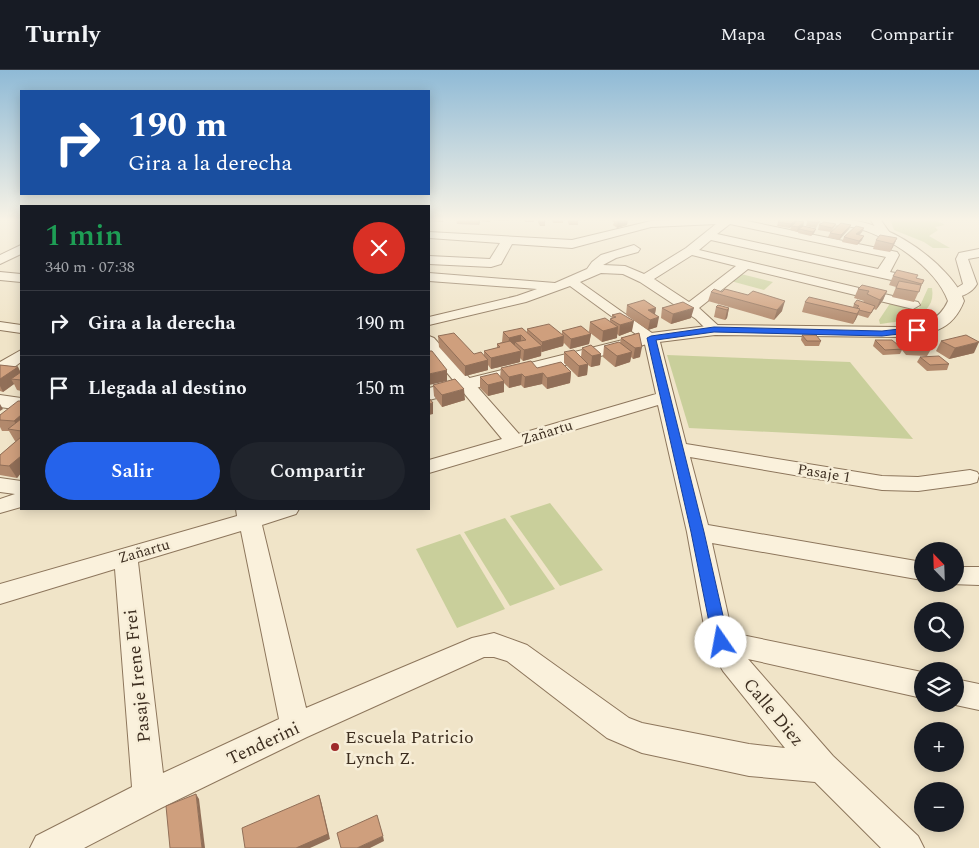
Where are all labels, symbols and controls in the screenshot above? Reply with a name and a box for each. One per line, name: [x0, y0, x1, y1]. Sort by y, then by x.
text: Turnly: [25, 17, 100, 53]
text: Mapa: [720, 21, 766, 48]
text: Capas: [794, 21, 842, 48]
text: Compartir: [870, 21, 954, 48]
text: 190 m: [128, 99, 227, 152]
icon: right: [45, 110, 110, 175]
text: Gira a la derecha: [128, 147, 292, 180]
text: 1 min: [45, 213, 123, 259]
button: close: [353, 222, 405, 274]
text: 340 m · 07:38: [45, 255, 135, 279]
icon: right: [45, 309, 73, 337]
text: Gira a la derecha: [88, 309, 235, 338]
text: 190 m: [355, 309, 405, 338]
pin: [896, 309, 938, 351]
icon: arrive: [903, 316, 931, 344]
icon: arrive: [45, 374, 73, 402]
text: Llegada al destino: [88, 374, 247, 403]
text: 150 m: [355, 374, 405, 403]
street label: Zañartu: [519, 414, 576, 451]
button: Salir: [45, 442, 220, 500]
button: Compartir: [230, 442, 405, 500]
street label: Pasaje 1: [796, 458, 852, 489]
street label: Zañartu: [116, 533, 173, 570]
north arrow: [914, 542, 964, 592]
map controls: [914, 542, 964, 832]
button: search: [914, 602, 964, 652]
street label: Pasaje Irene Frei: [117, 608, 158, 744]
position arrow: [694, 615, 746, 667]
button: layers: [914, 662, 964, 712]
street label: Calle Diez: [737, 672, 810, 753]
street label: Tenderini: [222, 715, 304, 772]
button: +: [914, 722, 964, 772]
place label: Escuela Patricio Lynch Z.: [345, 724, 474, 772]
marker: Escuela Patricio Lynch Z.: [329, 741, 341, 753]
button: −: [914, 782, 964, 832]

